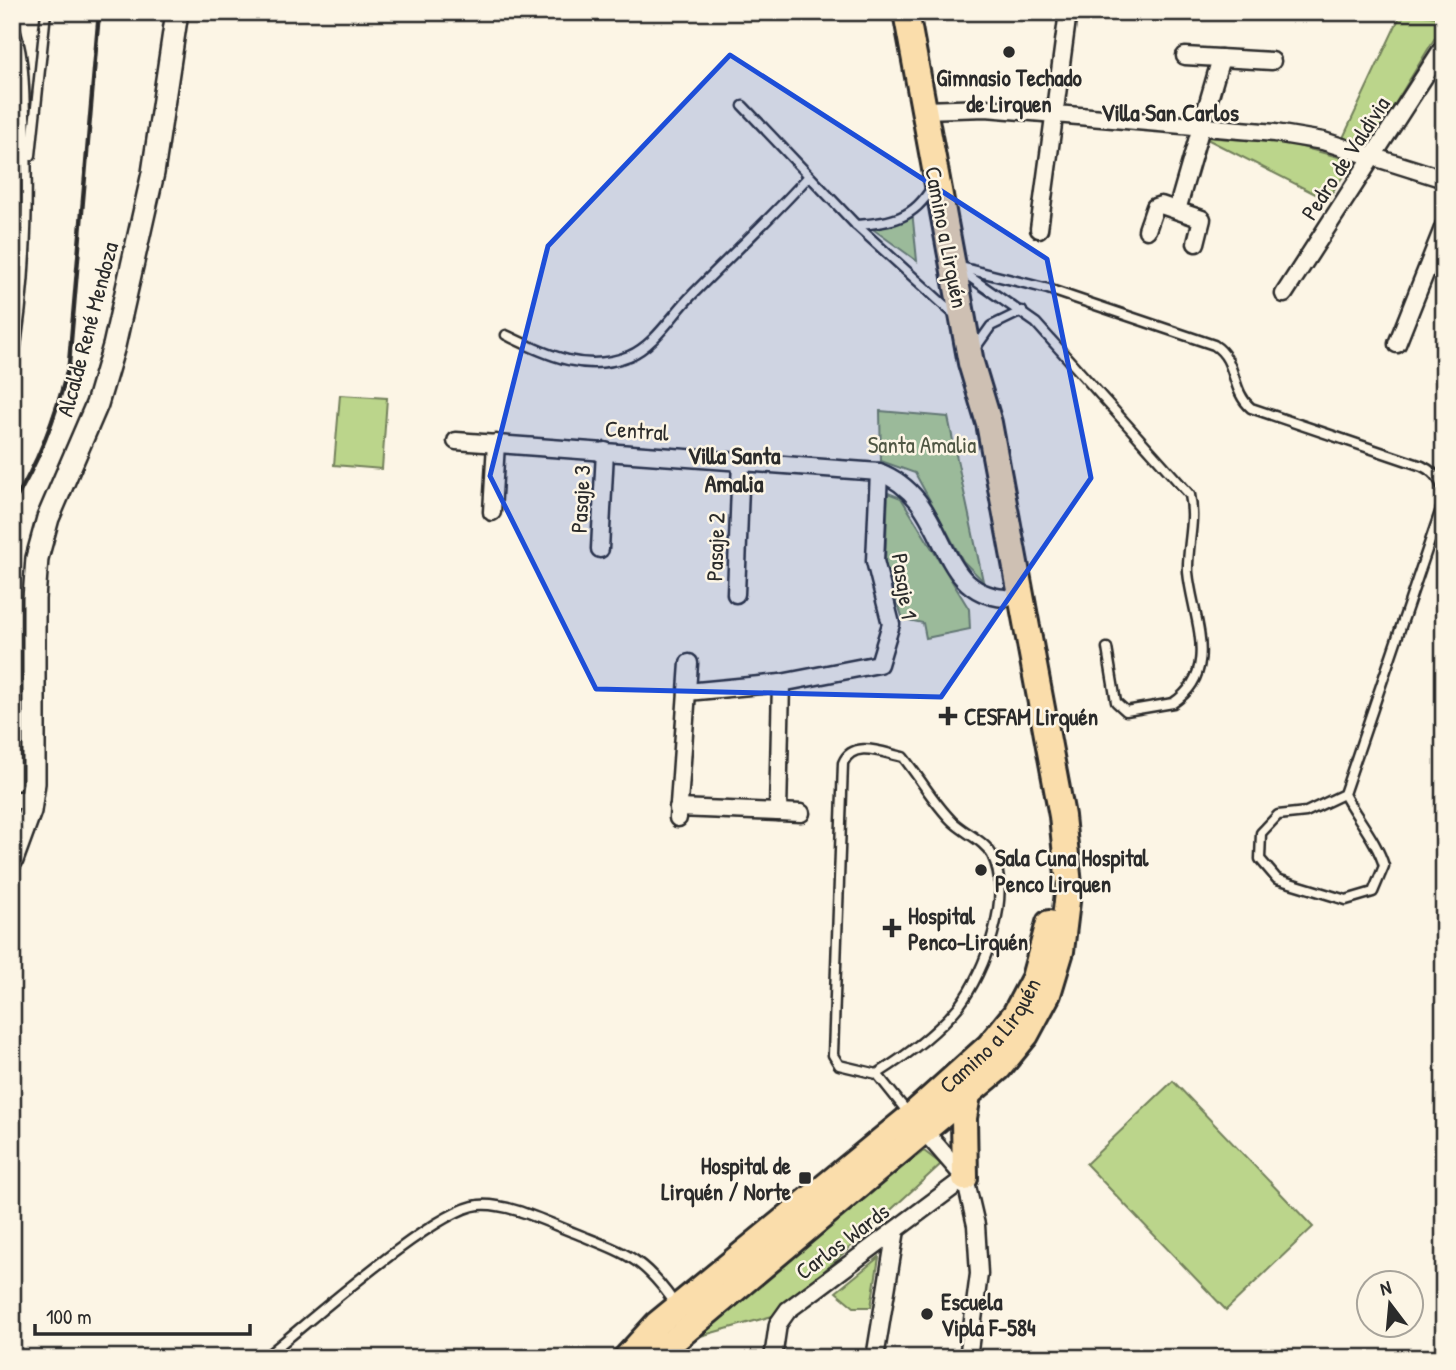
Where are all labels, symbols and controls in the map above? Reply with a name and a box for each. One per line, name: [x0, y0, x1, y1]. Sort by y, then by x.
marker: Gimnasio Techado de Lirquen: [1001, 44, 1017, 60]
place label: Gimnasio Techado de Lirquen: [936, 62, 1083, 120]
street label: Pedro de Valdivia: [1293, 90, 1397, 226]
district label: Villa San Carlos: [1101, 96, 1239, 128]
street label: Camino a Lirquén: [918, 164, 976, 310]
street label: Alcalde René Mendoza: [49, 238, 125, 420]
street label: Central: [604, 412, 671, 448]
park label: Santa Amalia: [868, 429, 976, 460]
district label: Villa Santa Amalia: [687, 439, 781, 499]
street label: Pasaje 3: [563, 464, 597, 534]
street label: Pasaje 2: [698, 512, 732, 582]
street label: Pasaje 1: [885, 551, 925, 621]
place label: CESFAM Lirquén: [964, 701, 1098, 733]
marker: CESFAM Lirquén: [938, 706, 958, 726]
place label: Sala Cuna Hospital Penco Lirquen: [995, 842, 1149, 900]
marker: Sala Cuna Hospital Penco Lirquen: [973, 862, 989, 878]
place label: Hospital Penco-Lirquén: [908, 900, 1028, 958]
marker: Hospital Penco-Lirquén: [882, 918, 902, 938]
street label: Camino a Lirquén: [932, 972, 1047, 1100]
place label: Hospital de Lirquén / Norte: [661, 1150, 792, 1208]
marker: Hospital de Lirquén / Norte: [797, 1170, 813, 1186]
street label: Carlos Wards: [789, 1195, 895, 1286]
north arrow: [1354, 1268, 1424, 1338]
text: N: [1377, 1274, 1394, 1302]
place label: Escuela Vipla F-584: [941, 1286, 1036, 1344]
scale bar: [35, 1293, 250, 1337]
text: 100 m: [46, 1302, 92, 1331]
marker: Escuela Vipla F-584: [919, 1306, 935, 1322]

